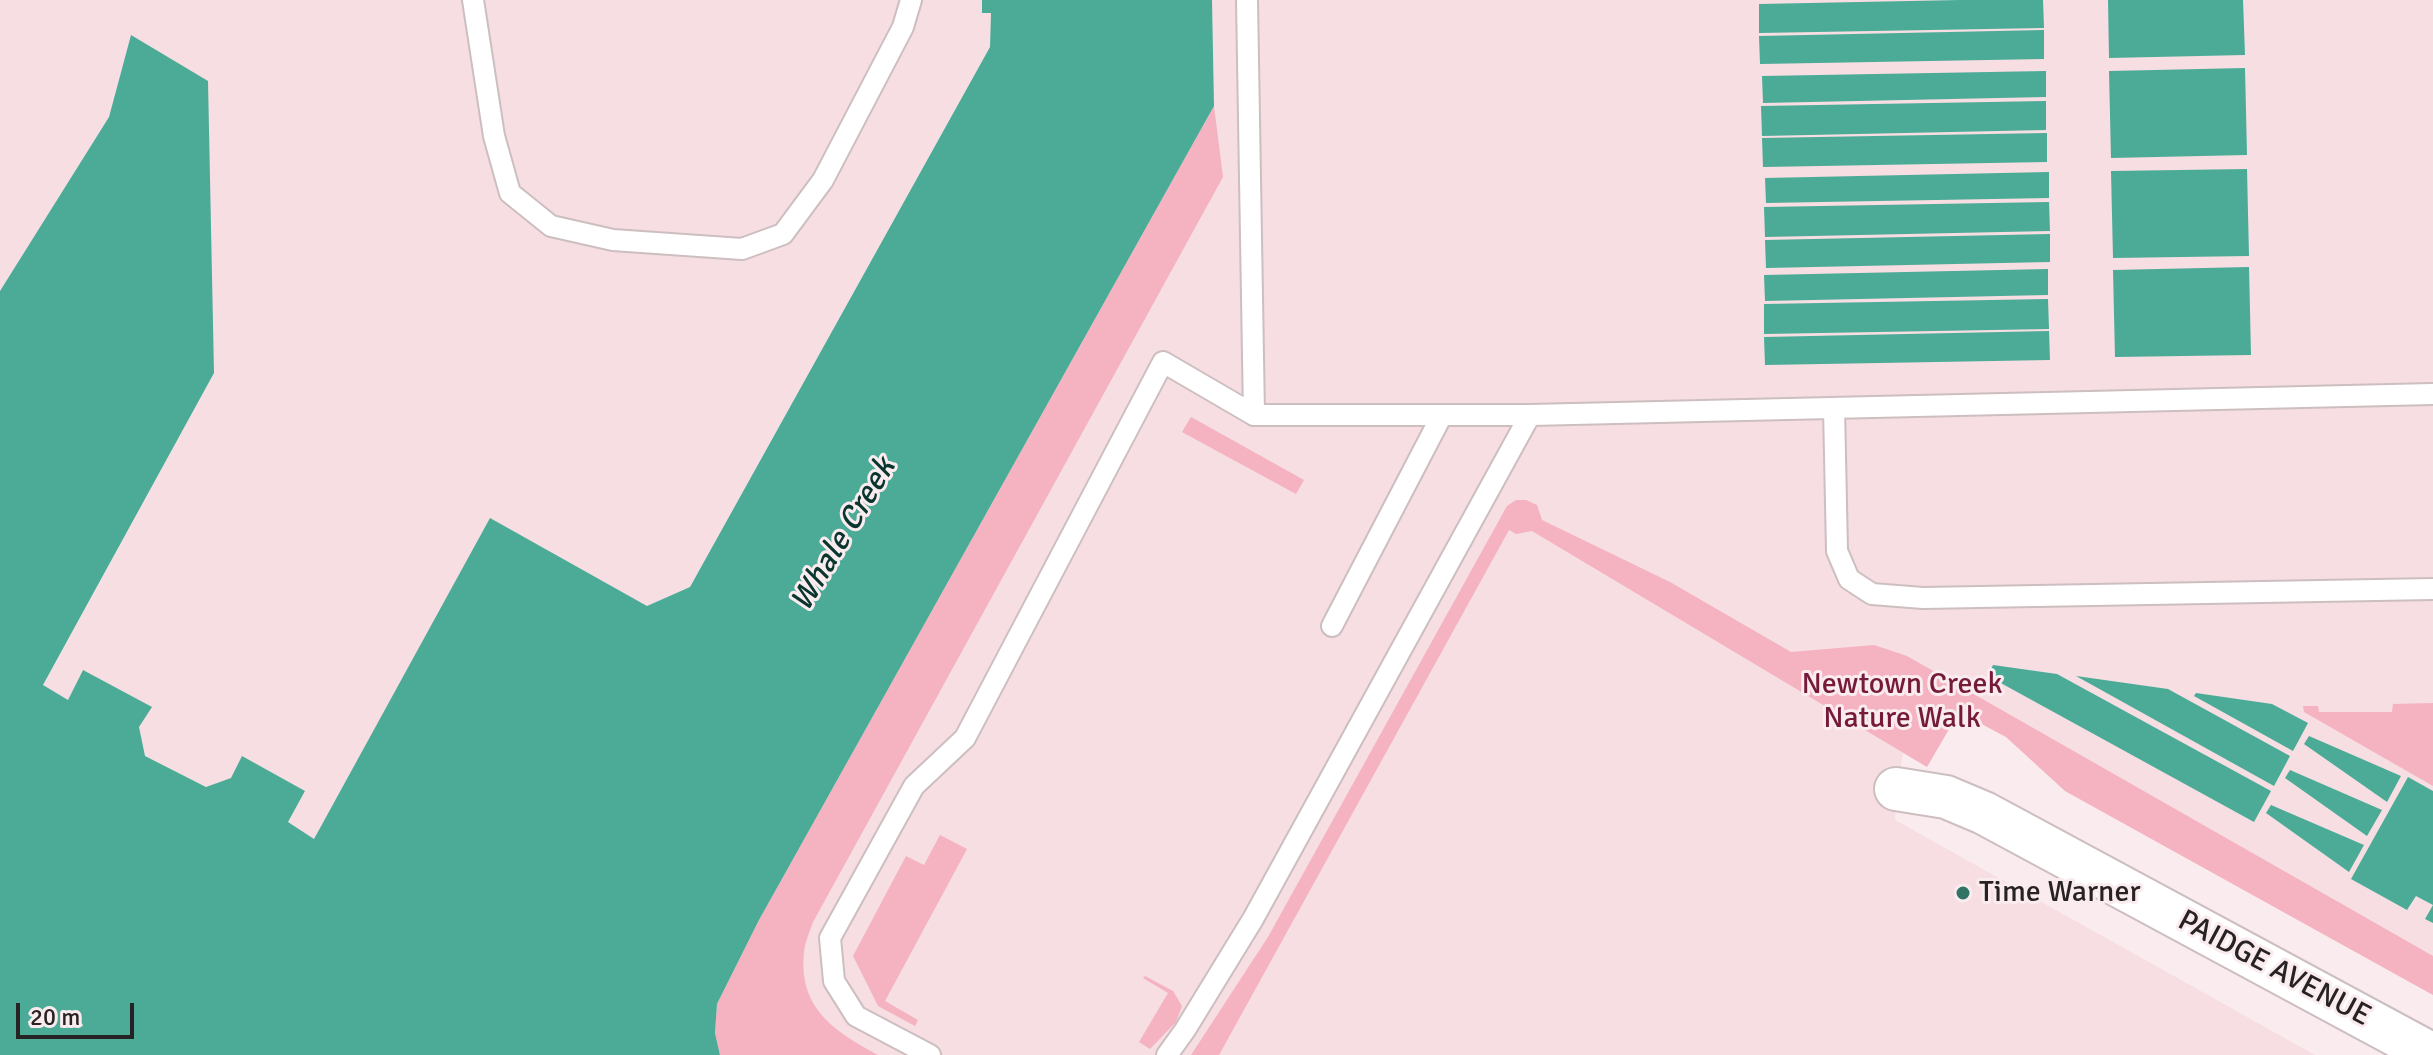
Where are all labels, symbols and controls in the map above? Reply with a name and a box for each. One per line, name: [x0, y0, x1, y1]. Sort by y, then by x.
water label: Whale Creek: [783, 452, 905, 618]
park label: Newtown Creek Nature Walk: [1801, 667, 2003, 738]
place label: Time Warner: [1979, 875, 2140, 911]
marker: Time Warner: [1954, 884, 1972, 902]
street label: PAIDGE AVENUE: [2171, 903, 2377, 1035]
scale bar: [20, 987, 138, 1037]
text: 20 m: [30, 1002, 80, 1032]

